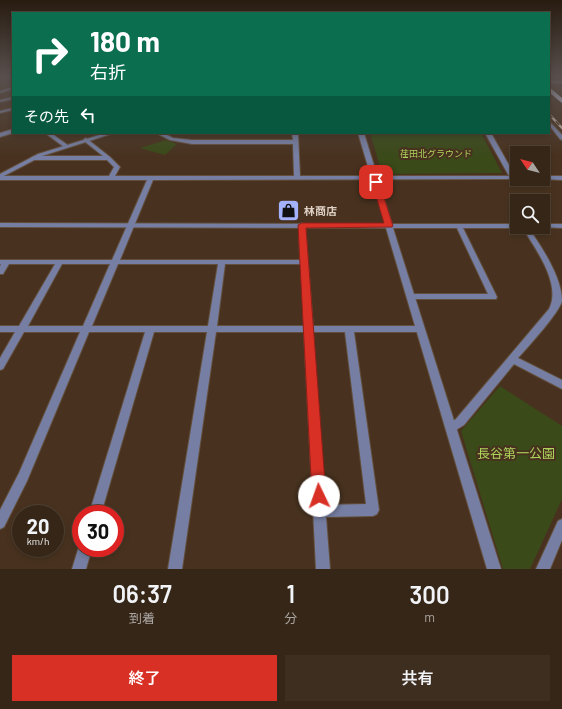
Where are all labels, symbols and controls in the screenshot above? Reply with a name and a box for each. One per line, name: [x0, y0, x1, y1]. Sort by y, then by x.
text: 180 m: [90, 24, 160, 58]
icon: right: [24, 28, 76, 80]
text: 右折: [90, 61, 126, 83]
icon: left: [77, 104, 99, 126]
text: その先: [24, 107, 69, 125]
north arrow: [510, 146, 550, 186]
map controls: [510, 146, 550, 234]
park label: 荏田北グラウンド: [400, 148, 472, 159]
pin: [359, 165, 393, 199]
icon: arrive: [365, 171, 387, 193]
button: search: [510, 194, 550, 234]
shop icon: 林商店: [276, 198, 302, 224]
place label: 林商店: [304, 204, 337, 217]
park label: 長谷第一公園: [477, 445, 555, 461]
position arrow: [298, 475, 340, 517]
speed limit sign: 30: [72, 505, 124, 557]
text: 20: [27, 514, 49, 538]
text: km/h: [27, 535, 49, 547]
text: 06:37: [112, 579, 172, 608]
text: 1: [286, 579, 295, 608]
text: 300: [410, 580, 450, 609]
text: m: [424, 609, 435, 625]
text: 到着: [129, 610, 155, 626]
text: 分: [284, 610, 297, 626]
button: 終了: [12, 655, 277, 701]
button: 共有: [285, 655, 550, 701]

